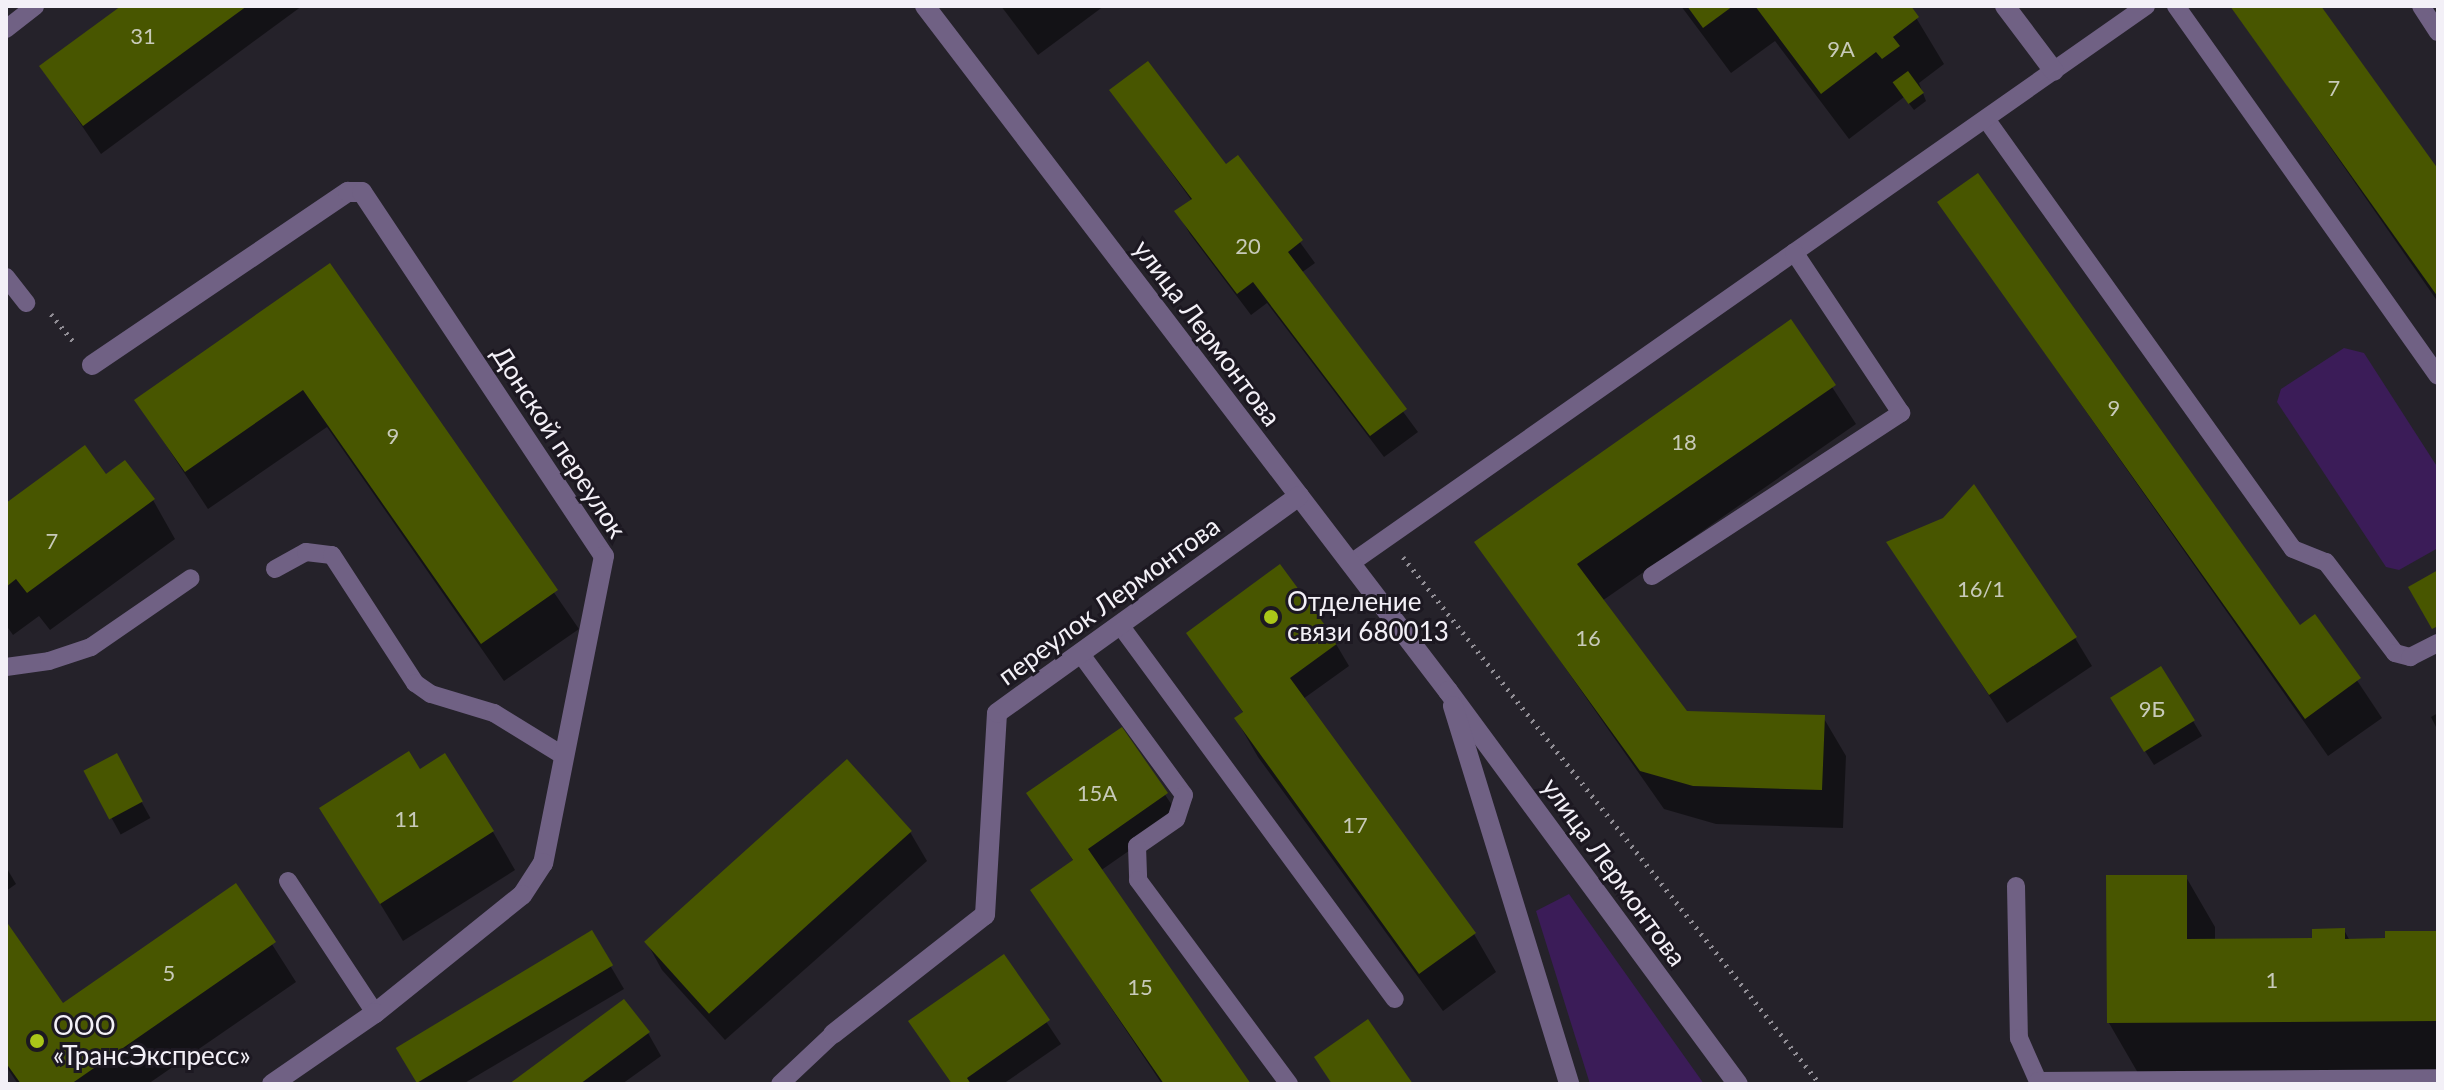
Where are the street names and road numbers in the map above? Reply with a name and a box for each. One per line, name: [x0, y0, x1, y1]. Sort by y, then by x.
street label: улица Лермонтова: [1127, 234, 1287, 432]
street label: Донской переулок: [485, 340, 633, 544]
street label: переулок Лермонтова: [992, 510, 1226, 692]
street label: улица Лермонтова: [1535, 772, 1693, 972]

